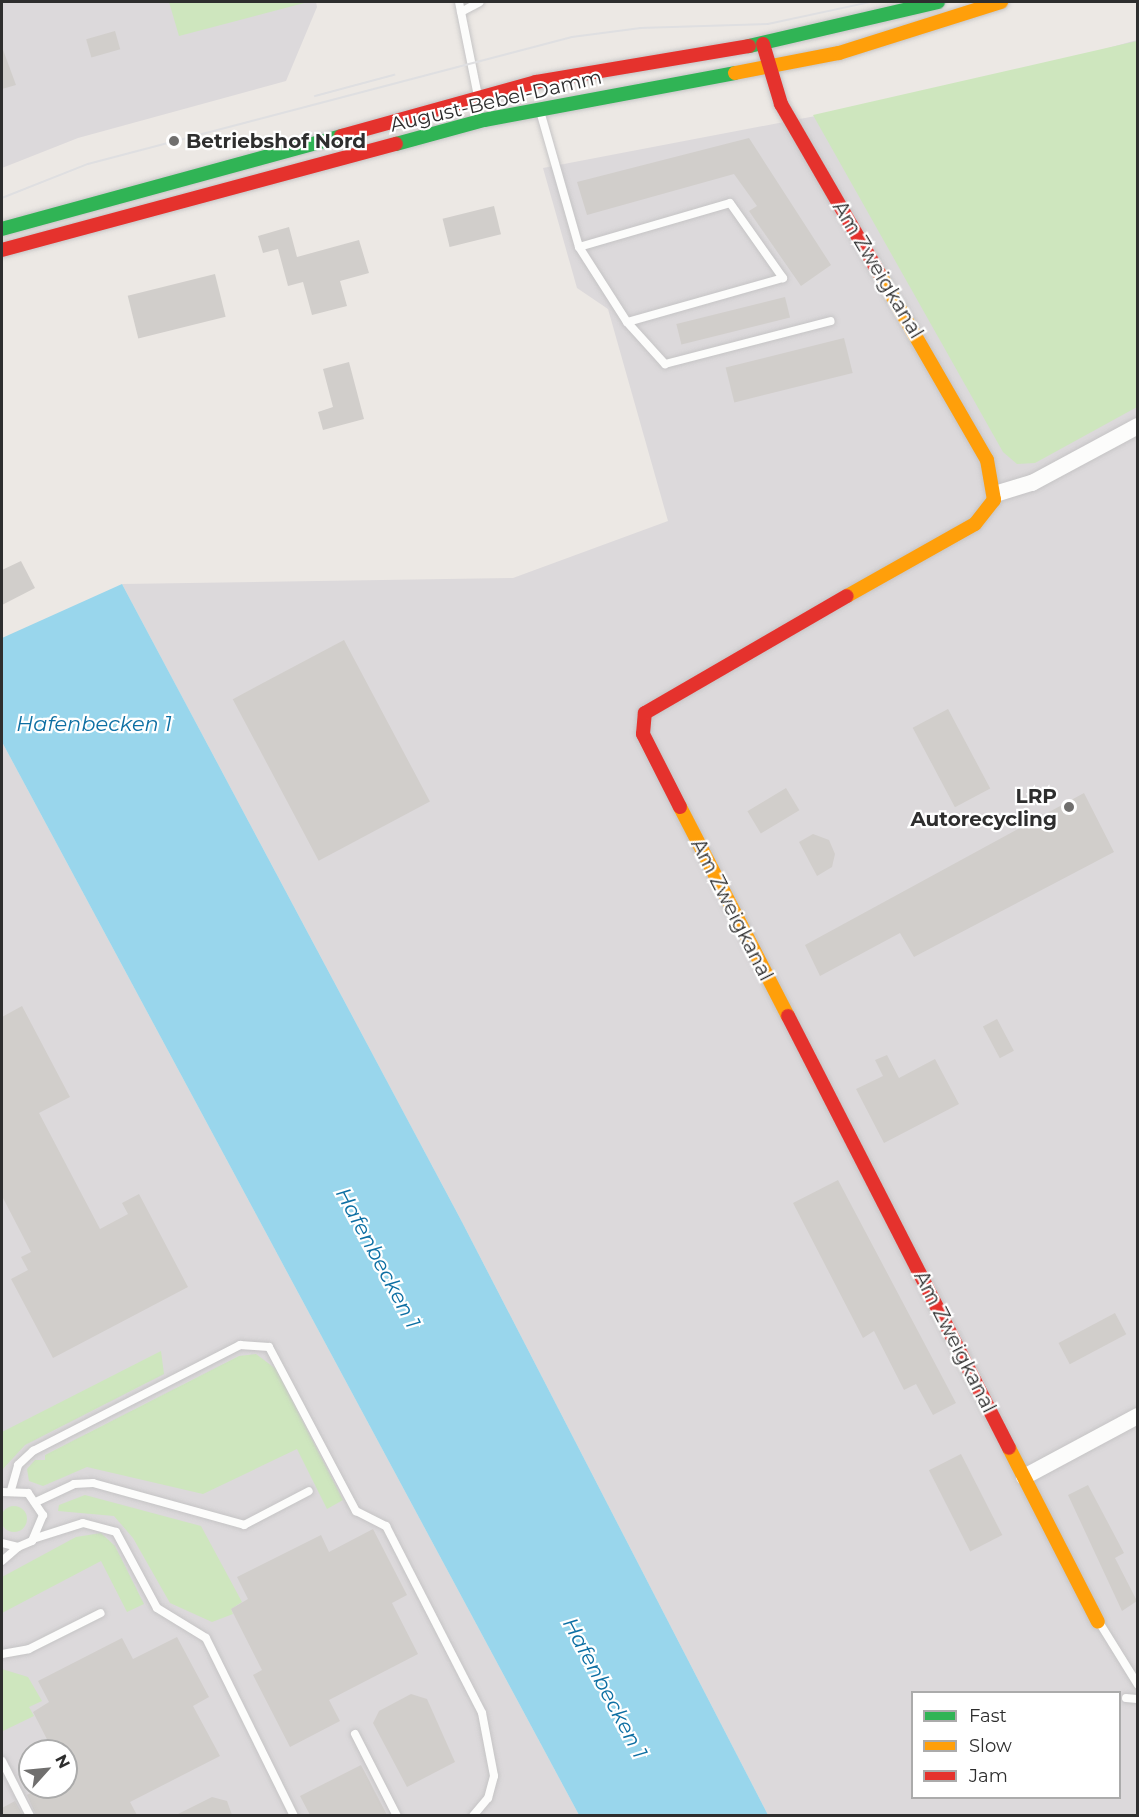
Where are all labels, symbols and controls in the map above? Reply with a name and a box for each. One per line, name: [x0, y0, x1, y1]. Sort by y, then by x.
street label: August-Bebel-Damm: [388, 65, 604, 137]
place label: Betriebshof Nord: [186, 129, 366, 153]
marker: Betriebshof Nord: [167, 134, 181, 148]
street label: Am Zweigkanal: [827, 197, 929, 343]
water label: Hafenbecken 1: [16, 711, 172, 737]
place label: LRP Autorecycling: [910, 784, 1057, 831]
marker: LRP Autorecycling: [1062, 800, 1076, 814]
street label: Am Zweigkanal: [686, 835, 778, 985]
water label: Hafenbecken 1: [330, 1183, 426, 1333]
street label: Am Zweigkanal: [909, 1267, 1001, 1417]
water label: Hafenbecken 1: [557, 1613, 653, 1763]
legend: [911, 1691, 1121, 1799]
text: Fast: [969, 1705, 1007, 1727]
text: Slow: [969, 1735, 1012, 1757]
north arrow: [18, 1739, 78, 1799]
text: N: [51, 1751, 74, 1772]
text: Jam: [969, 1765, 1008, 1787]

